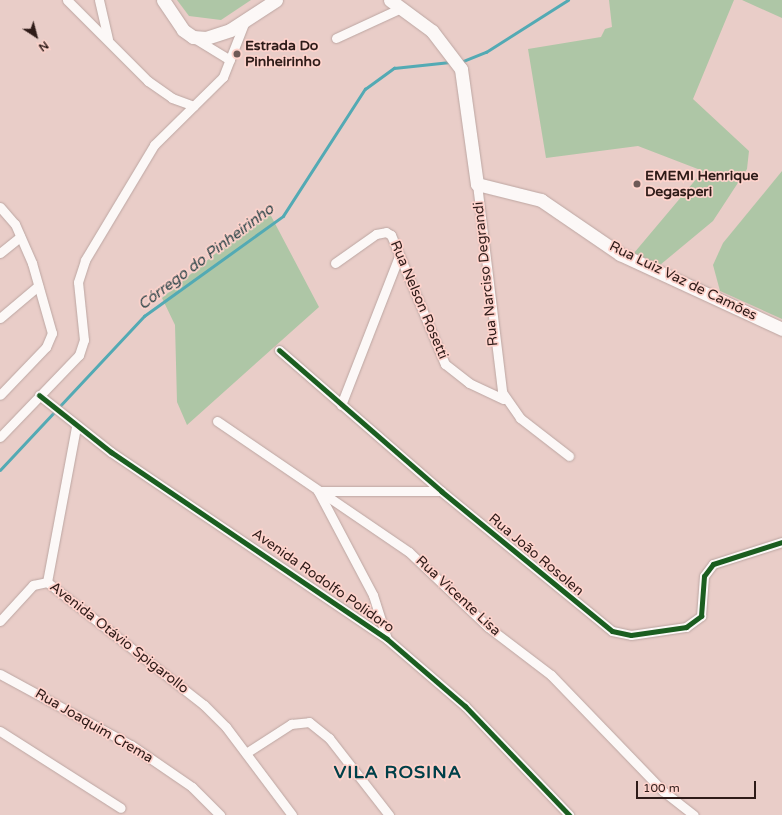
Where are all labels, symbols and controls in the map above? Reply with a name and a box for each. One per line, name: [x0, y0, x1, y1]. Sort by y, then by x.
north arrow: [16, 16, 56, 56]
text: N: [36, 38, 51, 54]
place label: Estrada Do Pinheirinho: [245, 38, 321, 70]
marker: Estrada Do Pinheirinho: [232, 49, 242, 59]
place label: EMEMI Henrique Degasperi: [645, 168, 758, 200]
marker: EMEMI Henrique Degasperi: [632, 179, 642, 189]
water label: Córrego do Pinheirinho: [135, 200, 277, 314]
street label: Rua Narciso Degrandi: [470, 201, 502, 347]
street label: Rua Nelson Rosetti: [386, 238, 452, 362]
street label: Rua Luiz Vaz de Camões: [606, 238, 760, 324]
street label: Rua João Rosolen: [485, 510, 587, 600]
street label: Avenida Rodolfo Polidoro: [249, 525, 397, 637]
street label: Rua Vicente Lisa: [412, 552, 504, 640]
street label: Avenida Otávio Spigarollo: [46, 579, 192, 697]
street label: Rua Joaquim Crema: [32, 685, 156, 767]
district label: VILA ROSINA: [334, 761, 462, 783]
scale bar: [638, 773, 758, 799]
text: 100 m: [643, 781, 680, 795]

